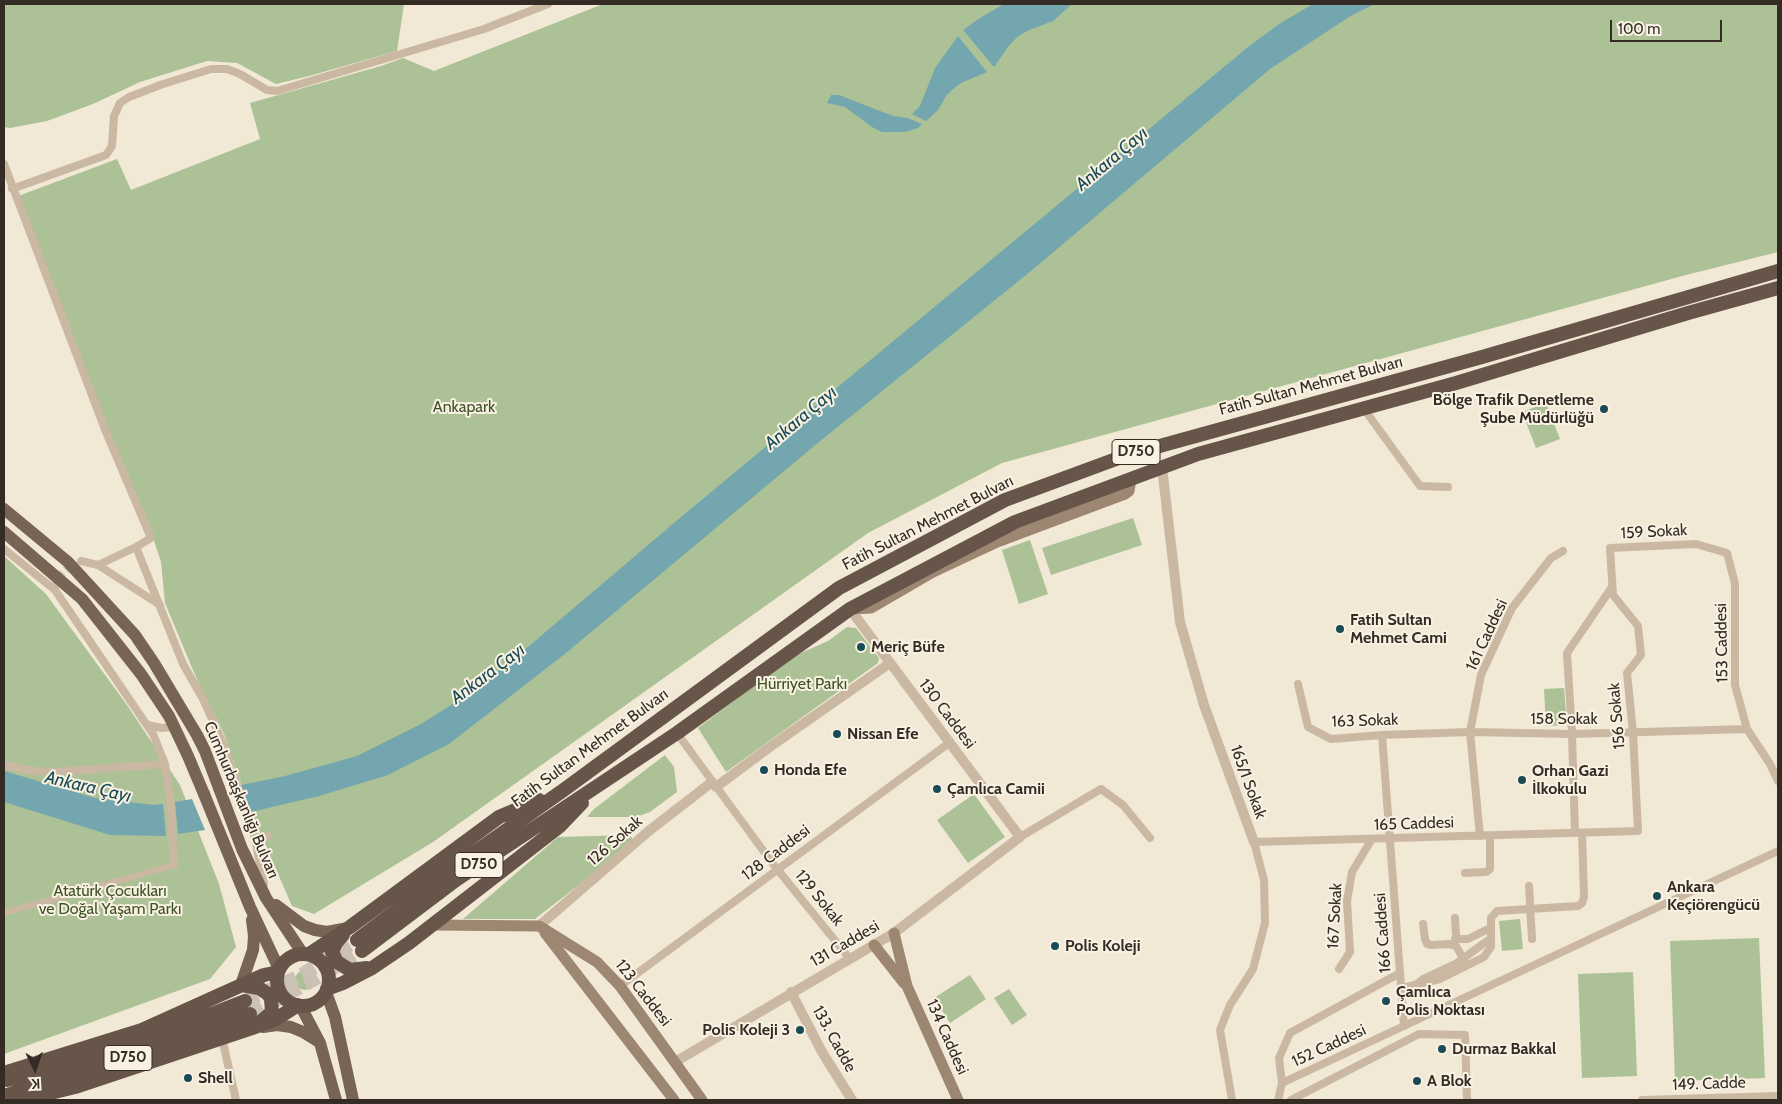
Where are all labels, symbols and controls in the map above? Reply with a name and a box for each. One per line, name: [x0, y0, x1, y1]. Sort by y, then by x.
scale bar: [1612, 10, 1724, 42]
text: 100 m: [1618, 20, 1660, 38]
water label: Ankara Çayı: [1072, 123, 1152, 195]
street label: Fatih Sultan Mehmet Bulvarı: [1217, 352, 1405, 420]
water label: Ankara Çayı: [761, 382, 841, 454]
place label: Bölge Trafik Denetleme Şube Müdürlüğü: [1433, 390, 1594, 428]
park label: Ankapark: [433, 397, 495, 417]
marker: Bölge Trafik Denetleme Şube Müdürlüğü: [1598, 403, 1610, 415]
road number: D750: [1112, 440, 1160, 464]
street label: Fatih Sultan Mehmet Bulvarı: [839, 471, 1017, 575]
street label: 159 Sokak: [1620, 521, 1688, 543]
street label: 161 Caddesi: [1462, 596, 1512, 674]
street label: 153 Caddesi: [1712, 603, 1732, 683]
place label: Fatih Sultan Mehmet Cami: [1350, 610, 1447, 648]
marker: Fatih Sultan Mehmet Cami: [1334, 623, 1346, 635]
place label: Meriç Büfe: [871, 637, 945, 657]
water label: Ankara Çayı: [447, 639, 529, 709]
marker: Meriç Büfe: [855, 641, 867, 653]
park label: Hürriyet Parkı: [757, 674, 847, 694]
street label: 130 Caddesi: [915, 675, 979, 753]
street label: 156 Sokak: [1605, 682, 1629, 750]
street label: Fatih Sultan Mehmet Bulvarı: [508, 685, 672, 811]
street label: 158 Sokak: [1530, 709, 1598, 729]
street label: 163 Sokak: [1331, 710, 1399, 732]
street label: Cumhurbaşkanlığı Bulvarı: [199, 719, 283, 881]
place label: Nissan Efe: [847, 724, 919, 744]
marker: Nissan Efe: [831, 728, 843, 740]
street label: 165/1 Sokak: [1226, 743, 1270, 821]
place label: Honda Efe: [774, 760, 847, 780]
place label: Orhan Gazi İlkokulu: [1532, 761, 1609, 799]
marker: Honda Efe: [758, 764, 770, 776]
water label: Ankara Çayı: [43, 767, 133, 807]
marker: Orhan Gazi İlkokulu: [1516, 774, 1528, 786]
place label: Çamlıca Camii: [947, 779, 1045, 799]
marker: Çamlıca Camii: [931, 783, 943, 795]
street label: 126 Sokak: [584, 812, 646, 870]
street label: 165 Caddesi: [1374, 813, 1454, 835]
street label: 128 Caddesi: [738, 821, 814, 885]
road number: D750: [455, 852, 503, 878]
street label: 129 Sokak: [791, 866, 847, 930]
place label: Ankara Keçiörengücü: [1667, 877, 1760, 915]
park label: Atatürk Çocukları ve Doğal Yaşam Parkı: [39, 881, 181, 919]
street label: 167 Sokak: [1324, 883, 1346, 949]
marker: Ankara Keçiörengücü: [1651, 890, 1663, 902]
street label: 166 Caddesi: [1371, 892, 1395, 974]
street label: 131 Caddesi: [807, 917, 883, 971]
place label: Polis Koleji: [1065, 936, 1141, 956]
marker: Polis Koleji: [1049, 940, 1061, 952]
street label: 123 Caddesi: [611, 956, 675, 1030]
place label: Çamlıca Polis Noktası: [1396, 982, 1485, 1020]
marker: Çamlıca Polis Noktası: [1380, 995, 1392, 1007]
street label: 134 Caddesi: [922, 996, 972, 1078]
street label: 133. Cadde: [808, 1002, 860, 1076]
place label: Polis Koleji 3: [702, 1020, 790, 1040]
street label: 152 Caddesi: [1289, 1021, 1369, 1071]
marker: Polis Koleji 3: [794, 1024, 806, 1036]
place label: Durmaz Bakkal: [1452, 1039, 1556, 1059]
marker: Durmaz Bakkal: [1436, 1043, 1448, 1055]
north arrow: [10, 1044, 60, 1094]
road number: D750: [104, 1046, 152, 1070]
place label: Shell: [198, 1068, 233, 1088]
place label: A Blok: [1427, 1071, 1472, 1091]
marker: Shell: [182, 1072, 194, 1084]
street label: 149. Cadde: [1672, 1073, 1746, 1095]
text: K: [31, 1075, 41, 1093]
marker: A Blok: [1411, 1075, 1423, 1087]

